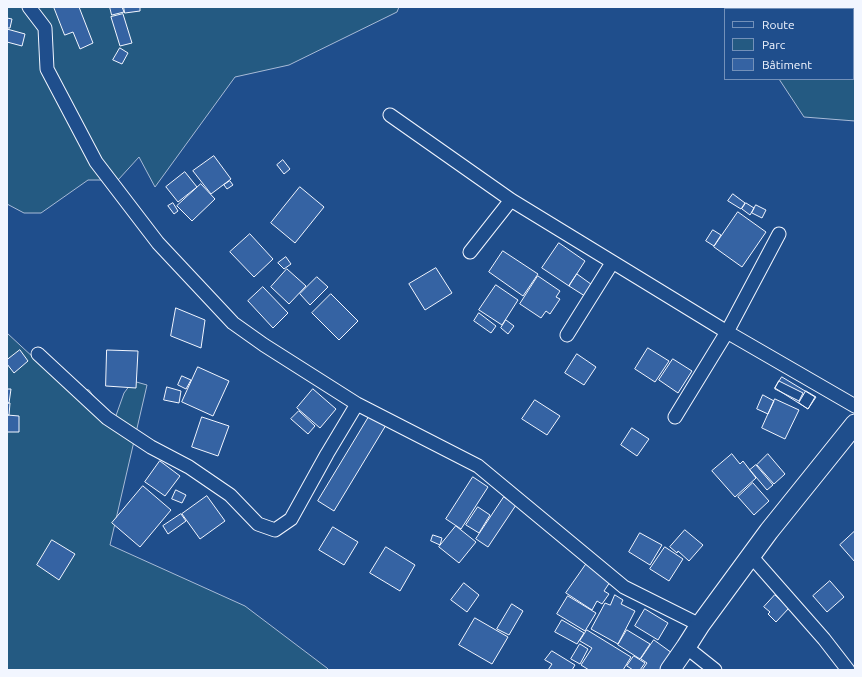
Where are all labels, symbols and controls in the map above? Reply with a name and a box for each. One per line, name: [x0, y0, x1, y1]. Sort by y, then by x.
legend: [724, 8, 854, 80]
text: Route: [762, 18, 795, 31]
text: Parc: [762, 38, 785, 51]
text: Bâtiment: [762, 58, 812, 71]

